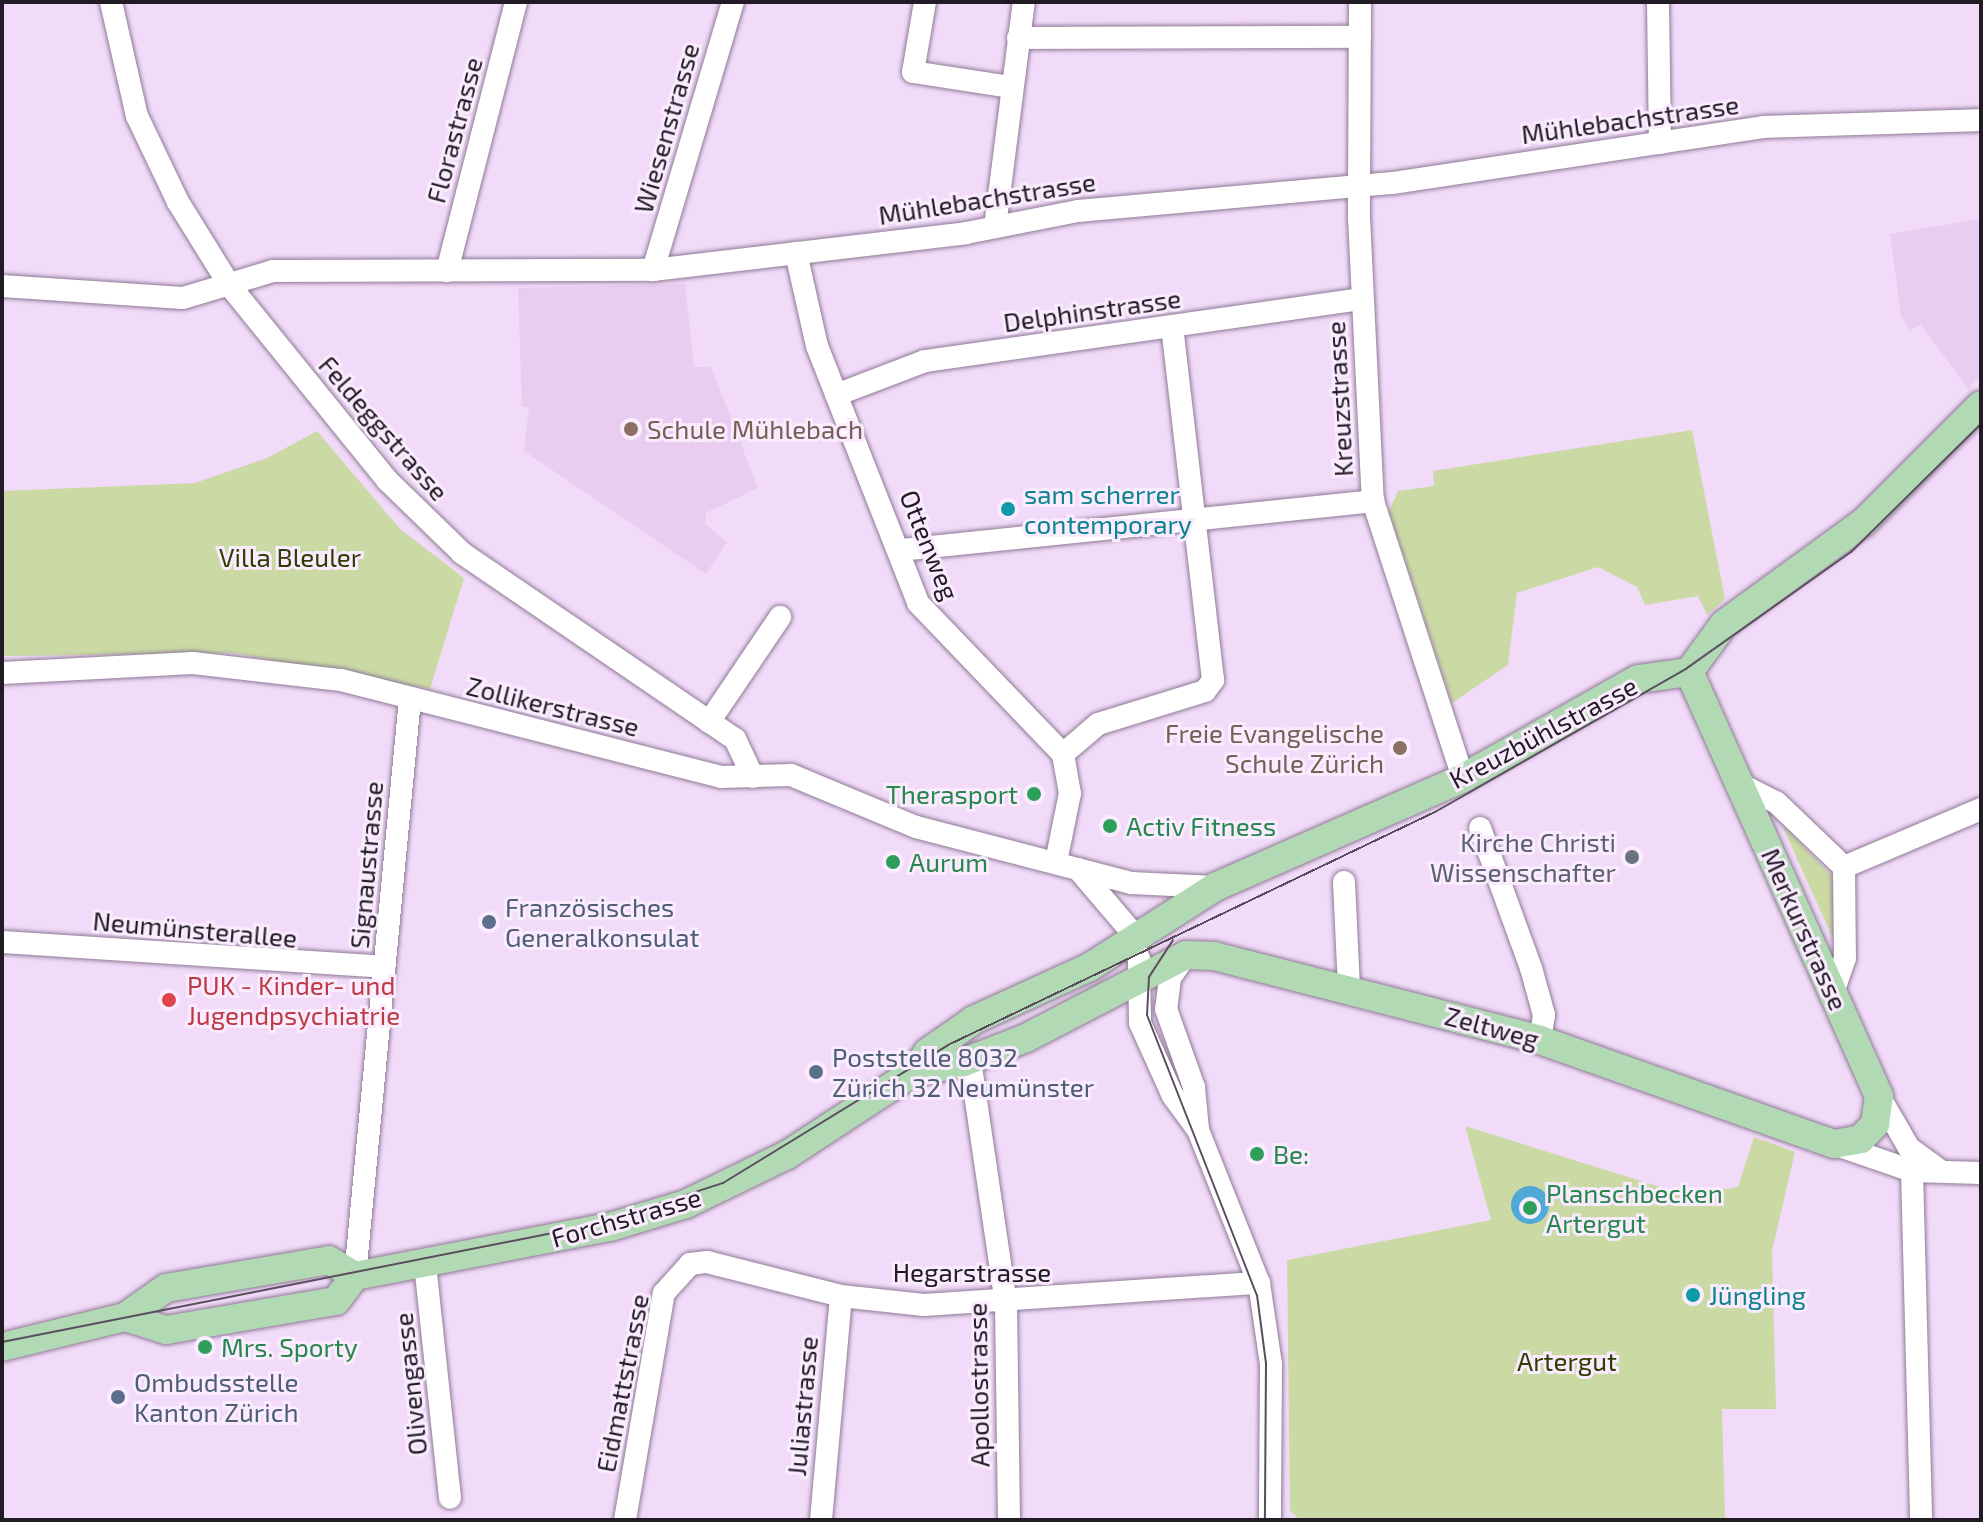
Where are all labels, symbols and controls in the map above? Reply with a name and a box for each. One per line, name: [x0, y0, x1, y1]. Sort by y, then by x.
street label: Wiesenstrasse: [627, 39, 705, 217]
street label: Florastrasse: [420, 54, 488, 206]
street label: Mühlebachstrasse: [1519, 88, 1741, 150]
street label: Mühlebachstrasse: [876, 165, 1098, 231]
street label: Delphinstrasse: [1001, 282, 1183, 338]
street label: Kreuzstrasse: [1319, 320, 1359, 478]
street label: Feldeggstrasse: [313, 349, 455, 507]
place label: Schule Mühlebach: [647, 413, 863, 445]
marker: Schule Mühlebach: [622, 420, 640, 438]
place label: sam scherrer contemporary: [1024, 478, 1192, 540]
street label: Ottenweg: [894, 485, 966, 605]
marker: sam scherrer contemporary: [999, 500, 1017, 518]
park label: Villa Bleuler: [219, 541, 361, 573]
street label: Zollikerstrasse: [463, 669, 643, 743]
street label: Kreuzbühlstrasse: [1444, 669, 1642, 795]
place label: Freie Evangelische Schule Zürich: [1165, 717, 1384, 778]
marker: Freie Evangelische Schule Zürich: [1391, 739, 1409, 757]
place label: Therasport: [886, 778, 1018, 810]
street label: Signaustrasse: [343, 780, 389, 950]
marker: Therasport: [1025, 785, 1043, 803]
place label: Activ Fitness: [1126, 810, 1277, 842]
marker: Activ Fitness: [1101, 817, 1119, 835]
place label: Kirche Christi Wissenschafter: [1430, 826, 1616, 888]
street label: Merkurstrasse: [1755, 843, 1855, 1015]
place label: Aurum: [909, 846, 988, 878]
marker: Kirche Christi Wissenschafter: [1623, 848, 1641, 866]
marker: Aurum: [884, 853, 902, 871]
place label: Französisches Generalkonsulat: [505, 891, 699, 952]
street label: Neumünsterallee: [92, 905, 298, 953]
marker: Französisches Generalkonsulat: [480, 913, 498, 931]
place label: PUK - Kinder- und Jugendpsychiatrie: [187, 969, 400, 1030]
marker: PUK - Kinder- und Jugendpsychiatrie: [158, 989, 180, 1011]
street label: Zeltweg: [1442, 1000, 1542, 1054]
place label: Poststelle 8032 Zürich 32 Neumünster: [832, 1041, 1094, 1102]
marker: Poststelle 8032 Zürich 32 Neumünster: [807, 1063, 825, 1081]
place label: Be:: [1273, 1138, 1309, 1170]
marker: Be:: [1248, 1145, 1266, 1163]
place label: Planschbecken Artergut: [1546, 1177, 1723, 1238]
street label: Forchstrasse: [547, 1181, 705, 1253]
marker: Planschbecken Artergut: [1521, 1199, 1539, 1217]
street label: Hegarstrasse: [893, 1256, 1051, 1288]
place label: Jüngling: [1709, 1279, 1806, 1311]
marker: Jüngling: [1684, 1286, 1702, 1304]
street label: Eidmattstrasse: [589, 1291, 655, 1475]
street label: Apollostrasse: [961, 1303, 995, 1467]
street label: Olivengasse: [387, 1311, 433, 1457]
place label: Mrs. Sporty: [221, 1331, 358, 1363]
street label: Juliastrasse: [780, 1335, 824, 1477]
marker: Mrs. Sporty: [196, 1338, 214, 1356]
park label: Artergut: [1517, 1345, 1617, 1377]
place label: Ombudsstelle Kanton Zürich: [134, 1366, 299, 1428]
marker: Ombudsstelle Kanton Zürich: [109, 1388, 127, 1406]

